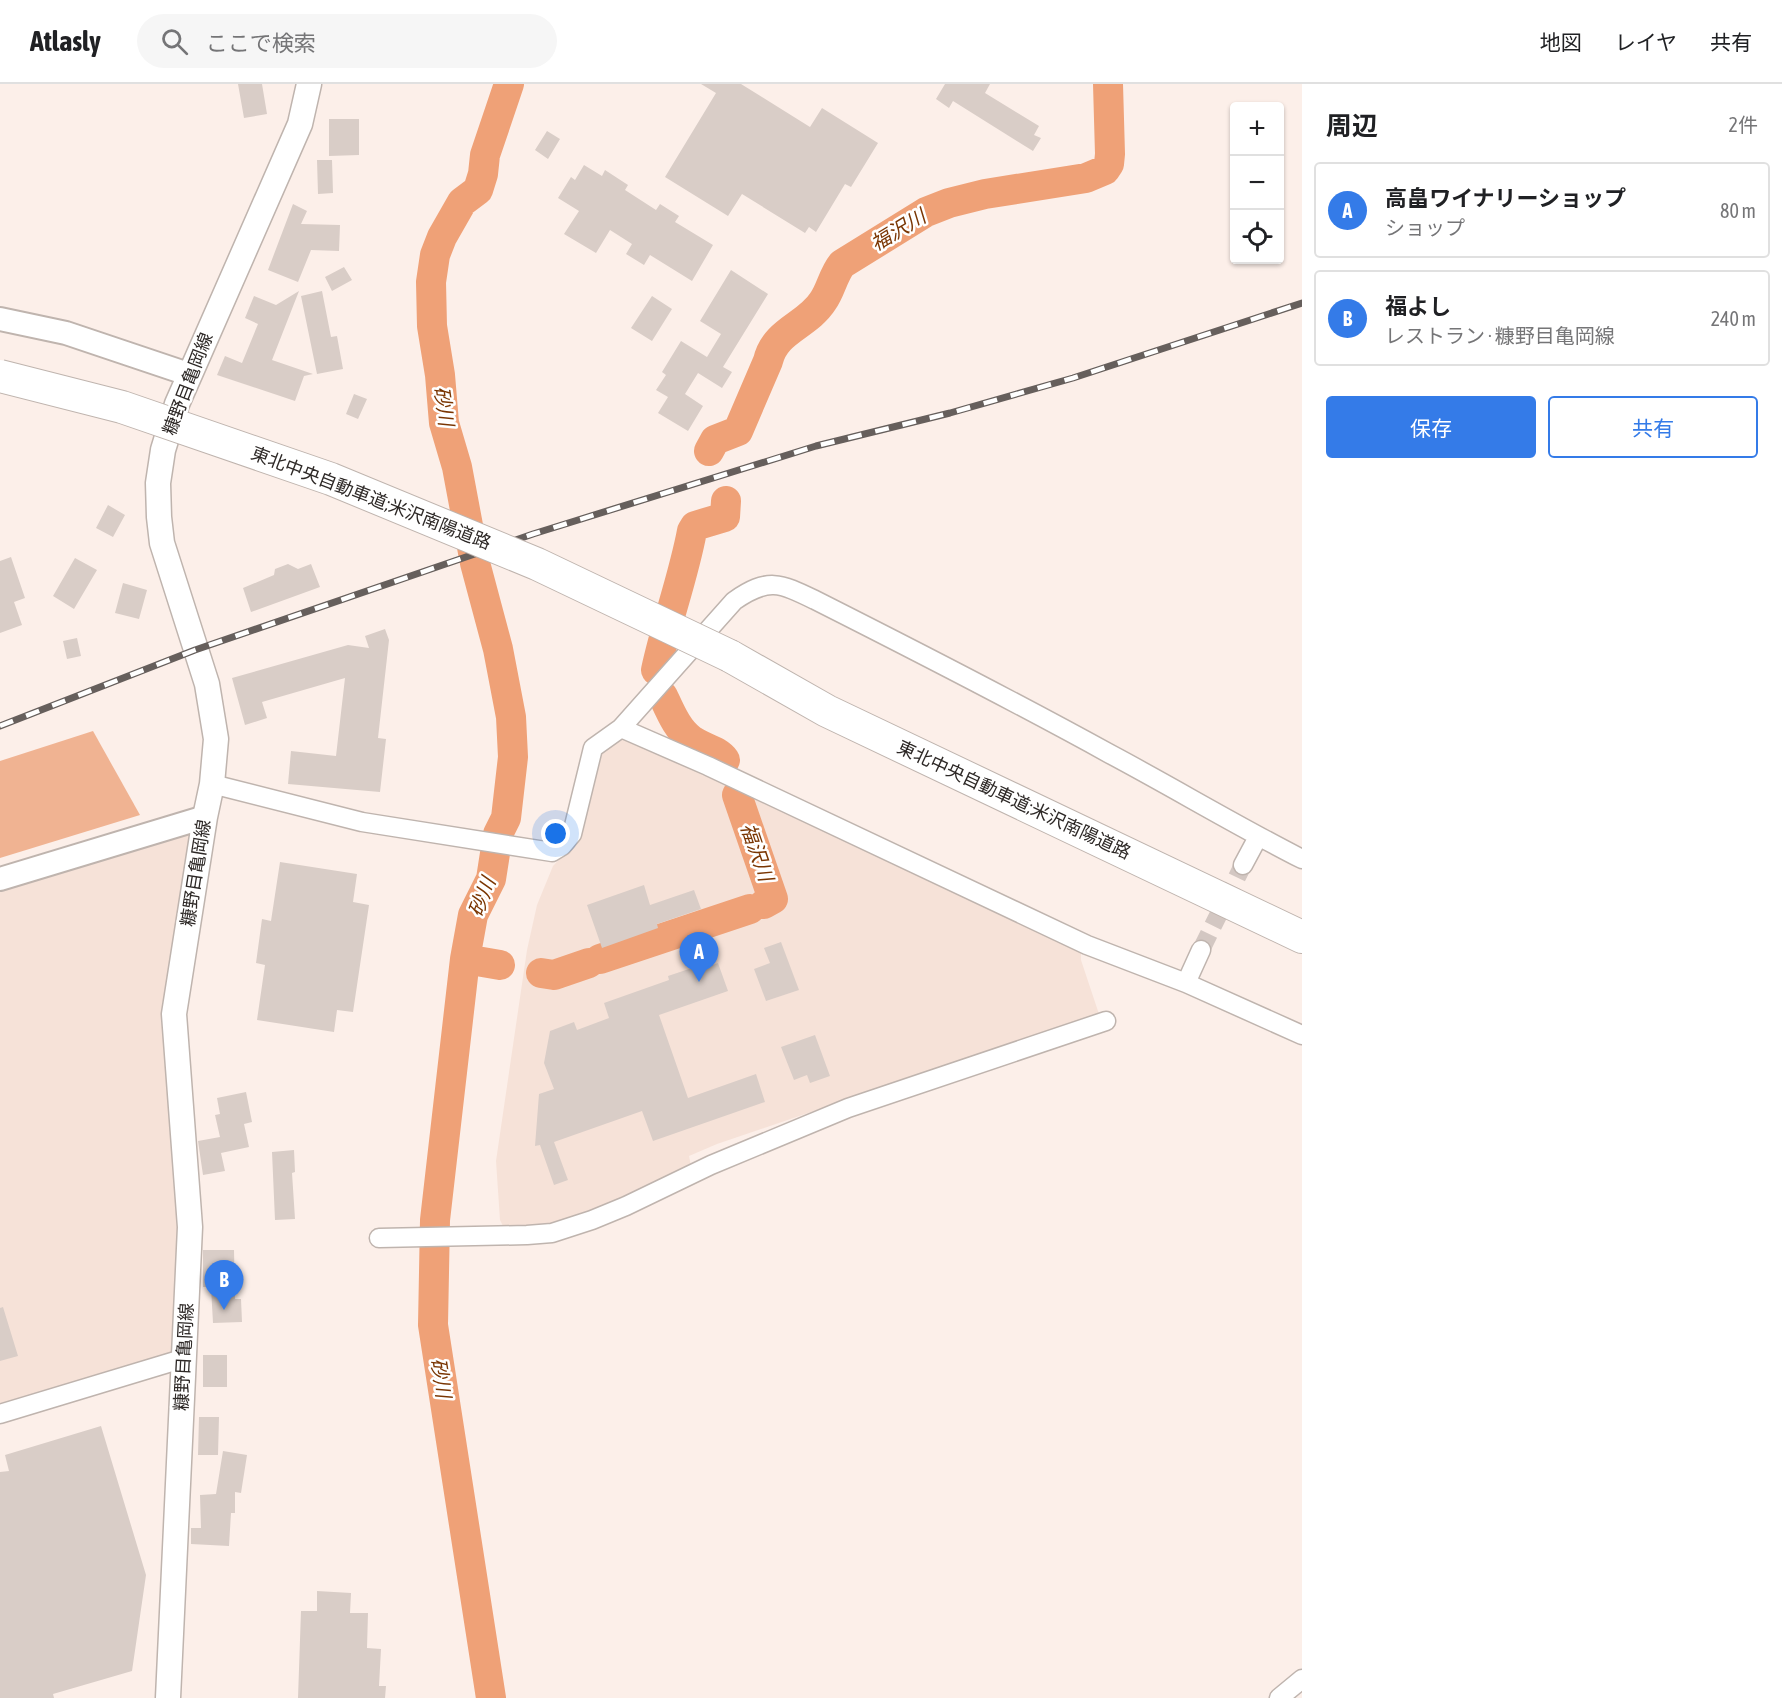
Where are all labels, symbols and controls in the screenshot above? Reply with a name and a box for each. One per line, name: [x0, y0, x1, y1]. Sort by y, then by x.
search box: [137, 14, 557, 68]
text: Atlasly: [30, 25, 101, 57]
icon: search: [158, 25, 191, 58]
text: ここで検索: [206, 30, 316, 56]
text: 地図: [1540, 30, 1582, 54]
text: レイヤ: [1615, 30, 1677, 54]
text: 共有: [1710, 30, 1752, 54]
map controls: [1230, 102, 1284, 264]
button: +: [1230, 102, 1284, 156]
text: 周辺: [1326, 111, 1378, 141]
text: 2件: [1729, 113, 1758, 136]
button: −: [1230, 156, 1284, 210]
text: 高畠ワイナリーショップ: [1385, 185, 1626, 211]
text: A: [1343, 199, 1352, 222]
text: 80 m: [1720, 199, 1756, 222]
water label: 福沢川: [866, 203, 931, 255]
button: locate: [1230, 210, 1284, 264]
text: ショップ: [1385, 216, 1465, 239]
text: 福よし: [1385, 293, 1451, 319]
text: B: [1343, 307, 1352, 330]
text: 240 m: [1711, 307, 1756, 330]
text: レストラン · 糠野目亀岡線: [1385, 324, 1615, 347]
street label: 糠野目亀岡線: [158, 330, 217, 438]
water label: 砂川: [430, 385, 459, 429]
button: 保存: [1326, 396, 1536, 458]
button: 共有: [1548, 396, 1758, 458]
street label: 東北中央自動車道;米沢南陽道路: [248, 442, 494, 553]
street label: 東北中央自動車道;米沢南陽道路: [894, 736, 1134, 863]
street label: 糠野目亀岡線: [177, 818, 214, 928]
your location: [541, 819, 570, 848]
water label: 福沢川: [737, 820, 779, 886]
water label: 砂川: [464, 872, 500, 920]
pin: A: [680, 932, 718, 982]
pin: B: [204, 1260, 244, 1310]
street label: 糠野目亀岡線: [170, 1302, 197, 1411]
water label: 砂川: [427, 1356, 456, 1401]

